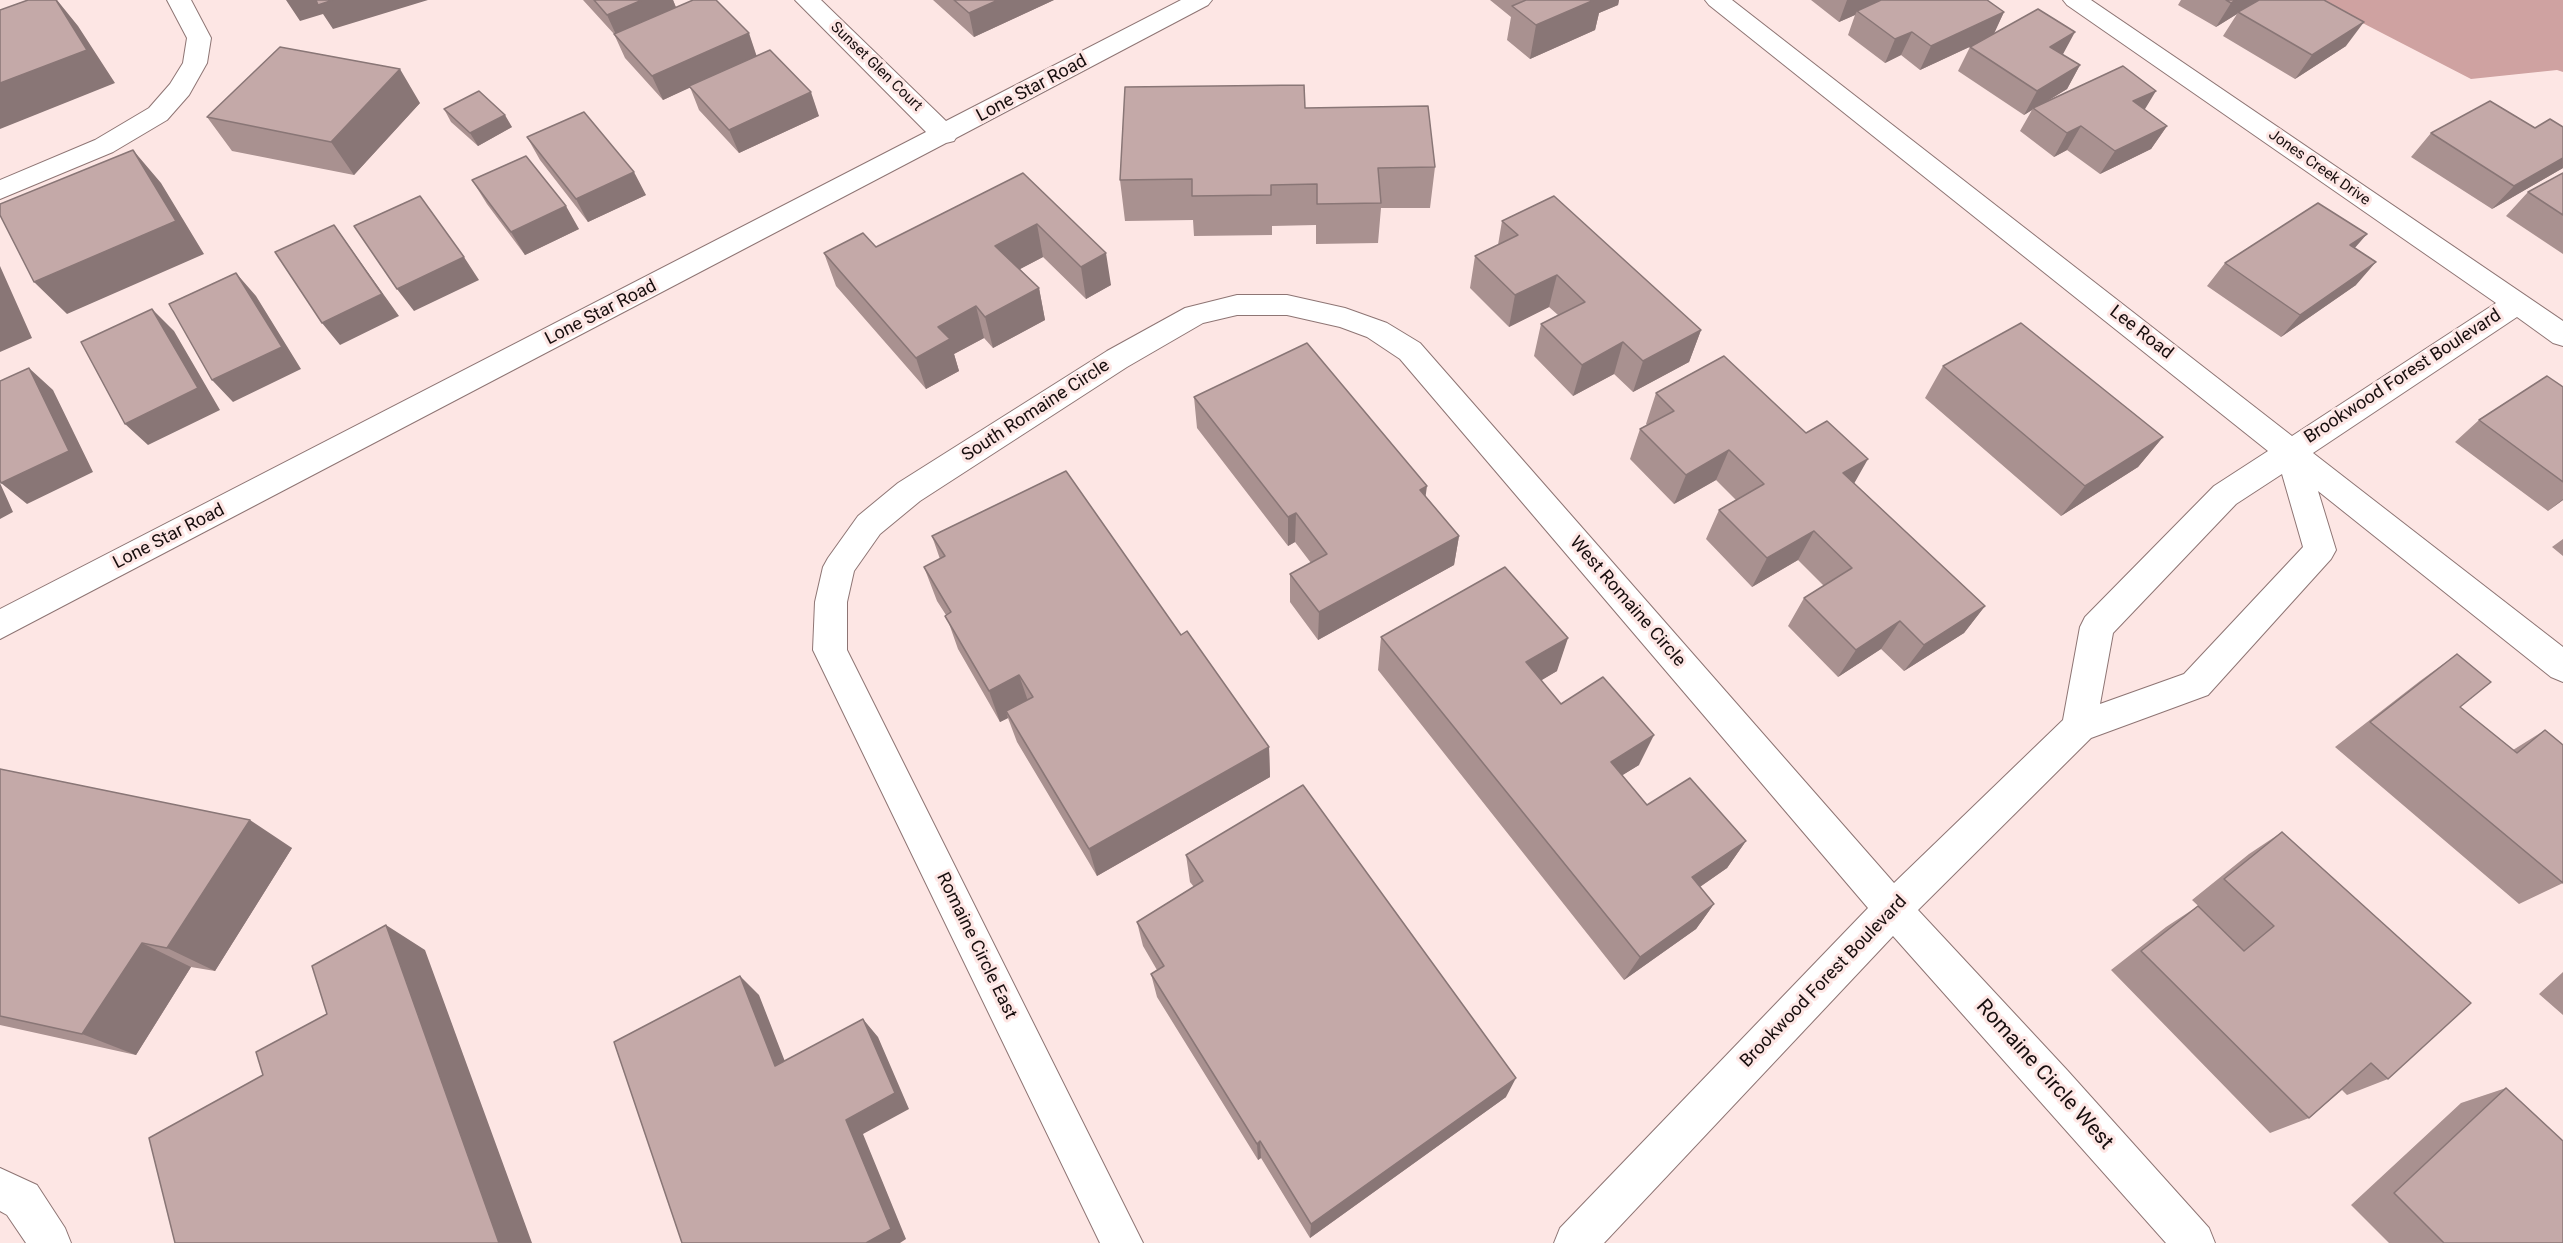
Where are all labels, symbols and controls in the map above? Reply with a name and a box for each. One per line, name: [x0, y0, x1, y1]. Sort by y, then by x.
street label: Sunset Glen Court: [826, 19, 926, 115]
street label: Lone Star Road: [973, 51, 1091, 127]
street label: Jones Creek Drive: [2265, 126, 2373, 210]
street label: Lone Star Road: [542, 276, 660, 350]
street label: Lee Road: [2105, 302, 2177, 364]
street label: Brookwood Forest Boulevard: [2301, 305, 2505, 449]
street label: South Romaine Circle: [958, 355, 1114, 467]
street label: Lone Star Road: [110, 500, 228, 574]
street label: West Romaine Circle: [1565, 532, 1689, 672]
street label: Romaine Circle East: [931, 869, 1021, 1023]
street label: Brookwood Forest Boulevard: [1736, 892, 1912, 1072]
street label: Romaine Circle West: [1970, 995, 2118, 1155]

